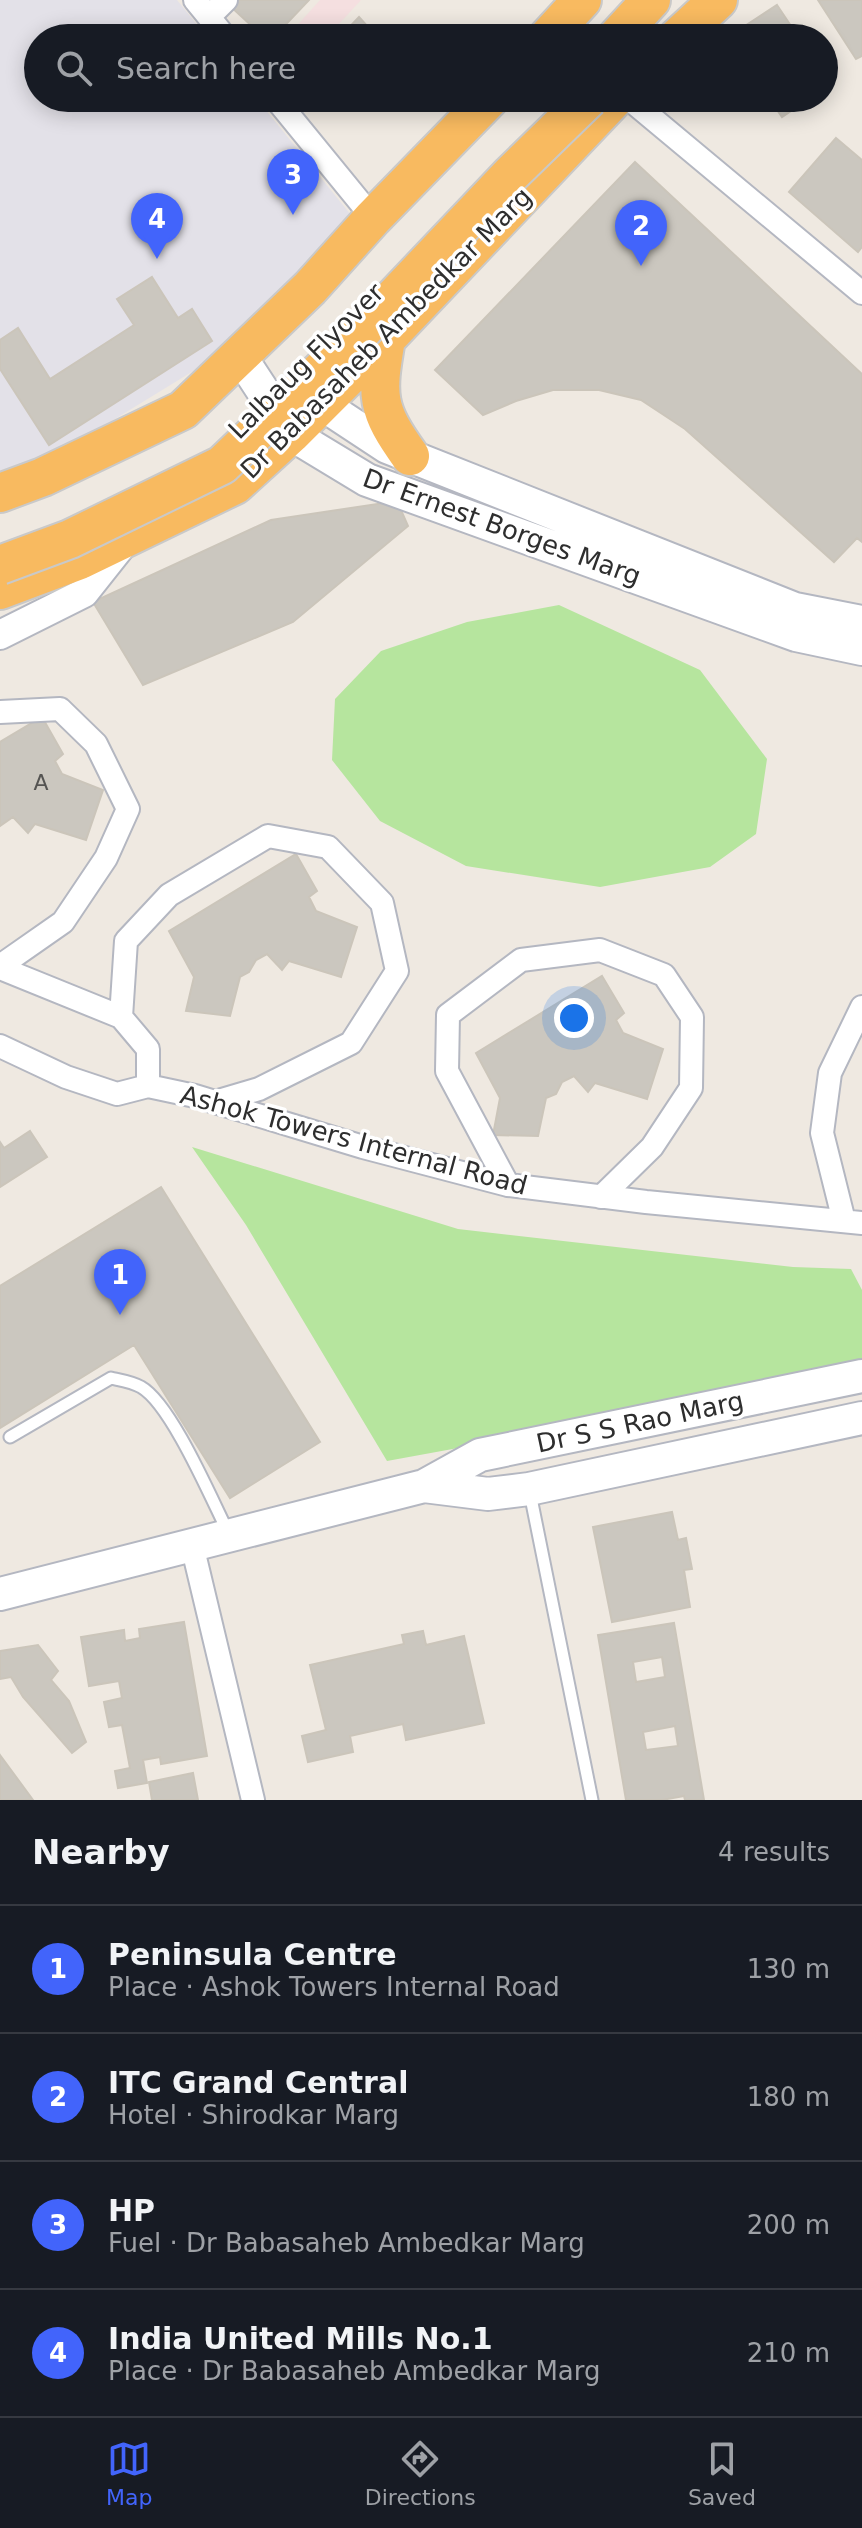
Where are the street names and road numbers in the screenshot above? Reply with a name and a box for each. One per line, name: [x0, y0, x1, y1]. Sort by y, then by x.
street label: Dr Babasaheb Ambedkar Marg: [234, 181, 538, 485]
street label: Lalbaug Flyover: [222, 277, 390, 445]
street label: Dr Ernest Borges Marg: [359, 463, 645, 591]
street label: Ashok Towers Internal Road: [177, 1079, 531, 1201]
street label: Dr S S Rao Marg: [534, 1385, 746, 1459]

